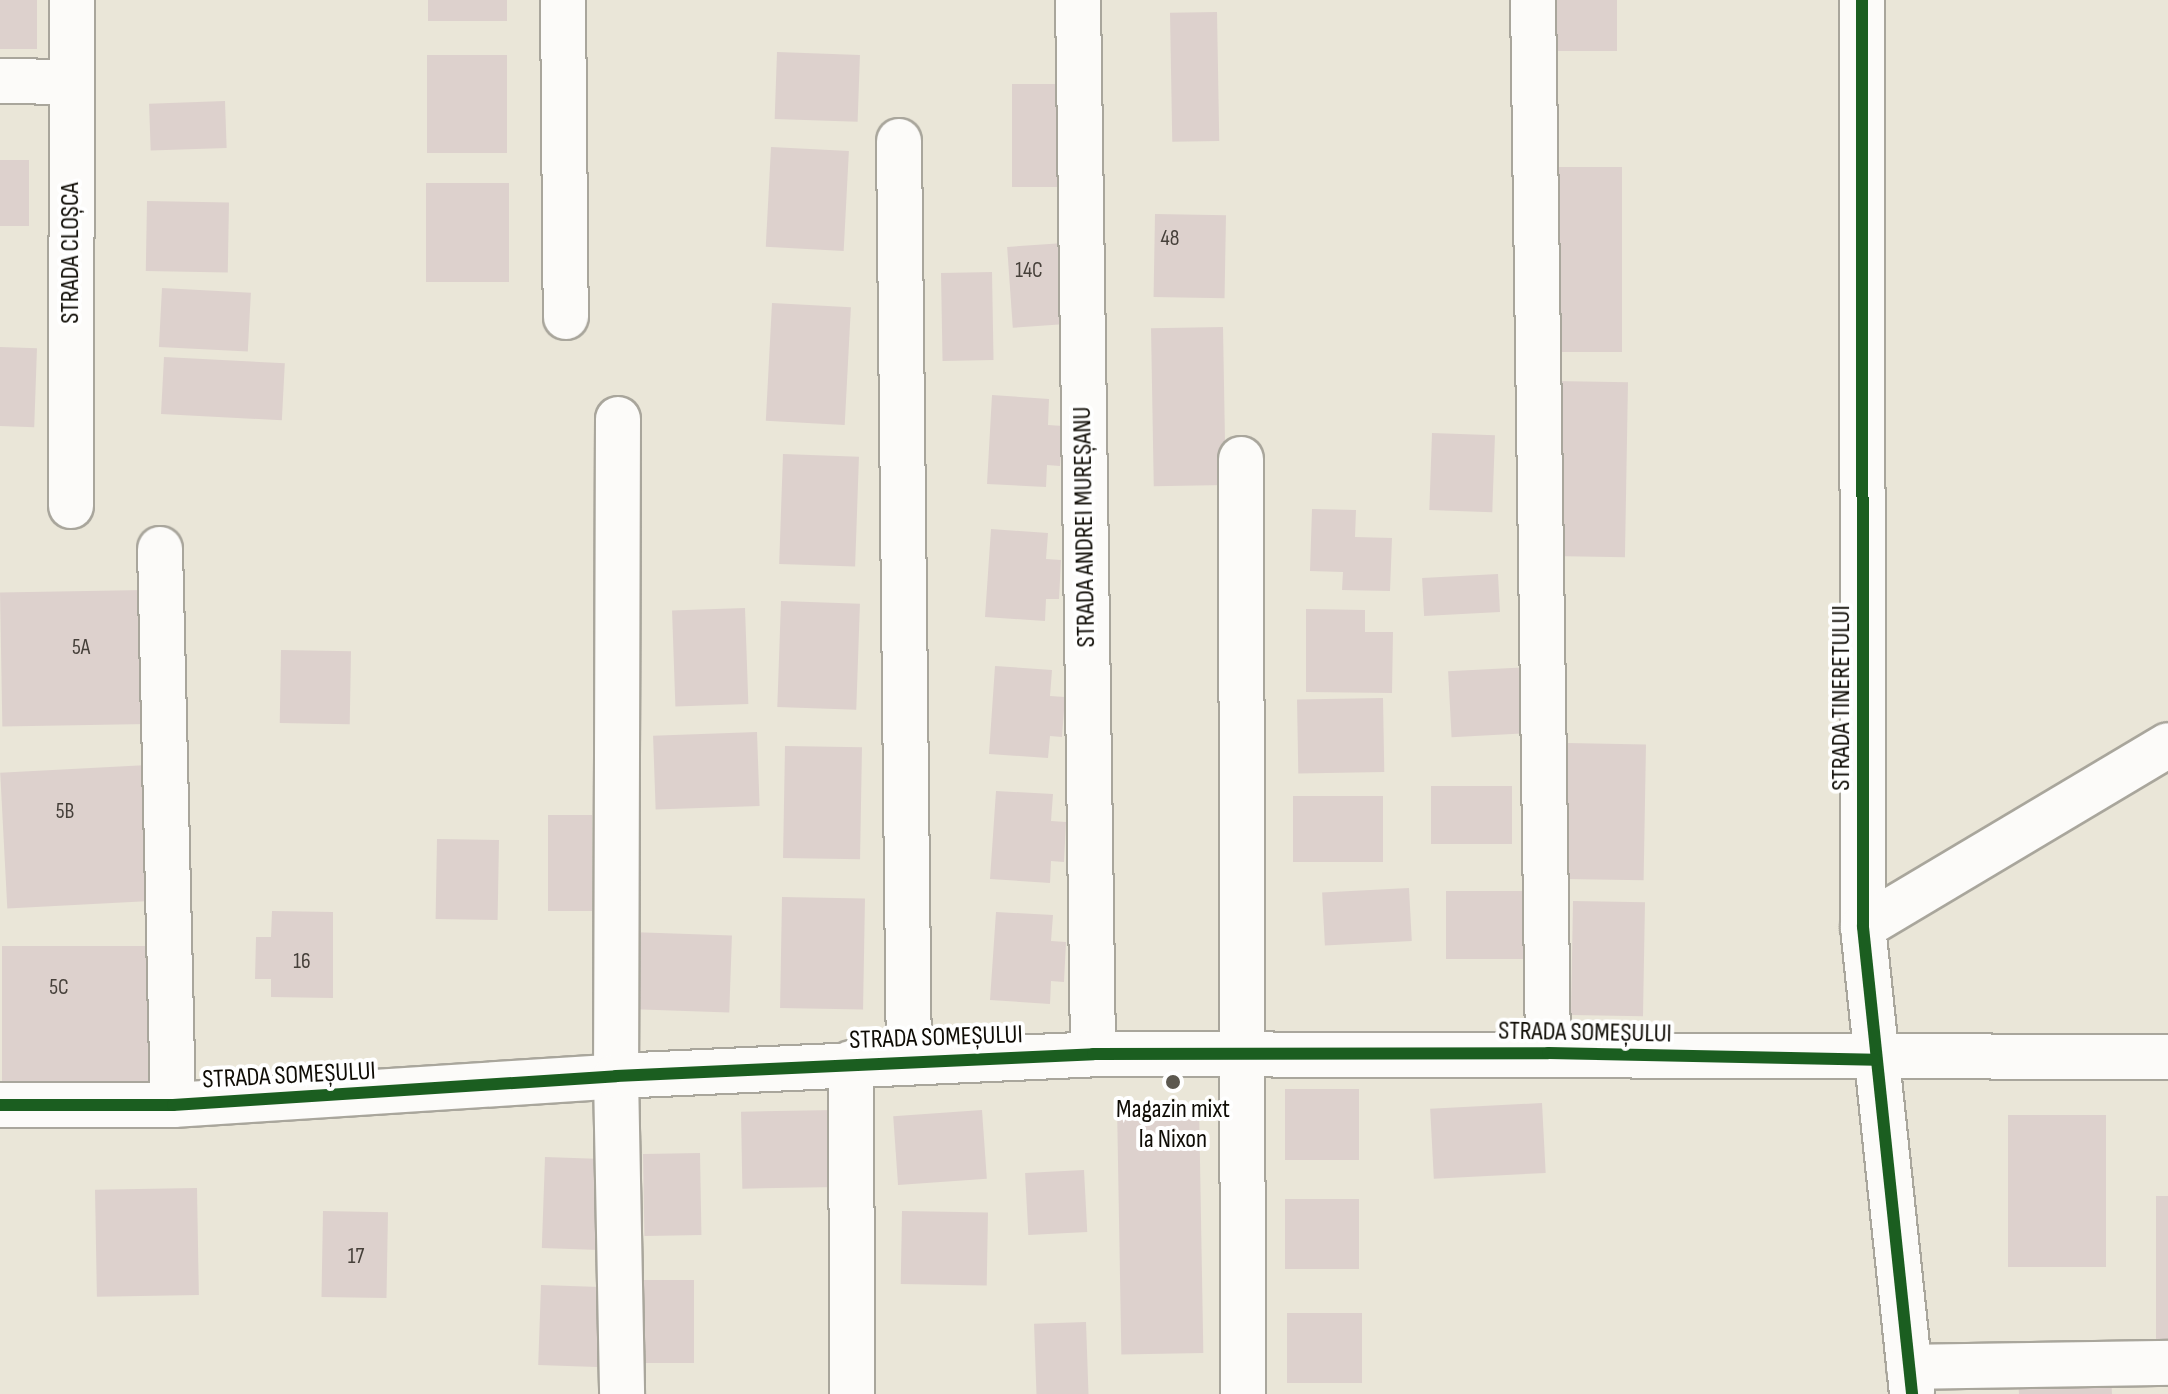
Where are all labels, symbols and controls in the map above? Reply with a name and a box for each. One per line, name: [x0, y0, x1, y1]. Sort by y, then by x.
street label: STRADA CLOȘCA: [55, 182, 87, 324]
house number: 48: [1161, 226, 1179, 252]
house number: 14C: [1015, 258, 1043, 284]
street label: STRADA ANDREI MUREȘANU: [1067, 406, 1103, 648]
street label: STRADA TINERETULUI: [1826, 605, 1858, 791]
house number: 5A: [72, 635, 90, 661]
house number: 5B: [56, 799, 74, 825]
house number: 16: [293, 949, 311, 975]
house number: 5C: [49, 975, 69, 1001]
street label: STRADA SOMEȘULUI: [1498, 1016, 1672, 1050]
street label: STRADA SOMEȘULUI: [849, 1019, 1023, 1057]
street label: STRADA SOMEȘULUI: [202, 1056, 376, 1096]
marker: Magazin mixt la Nixon: [1164, 1073, 1182, 1091]
place label: Magazin mixt la Nixon: [1116, 1094, 1230, 1156]
house number: 17: [348, 1244, 364, 1270]

